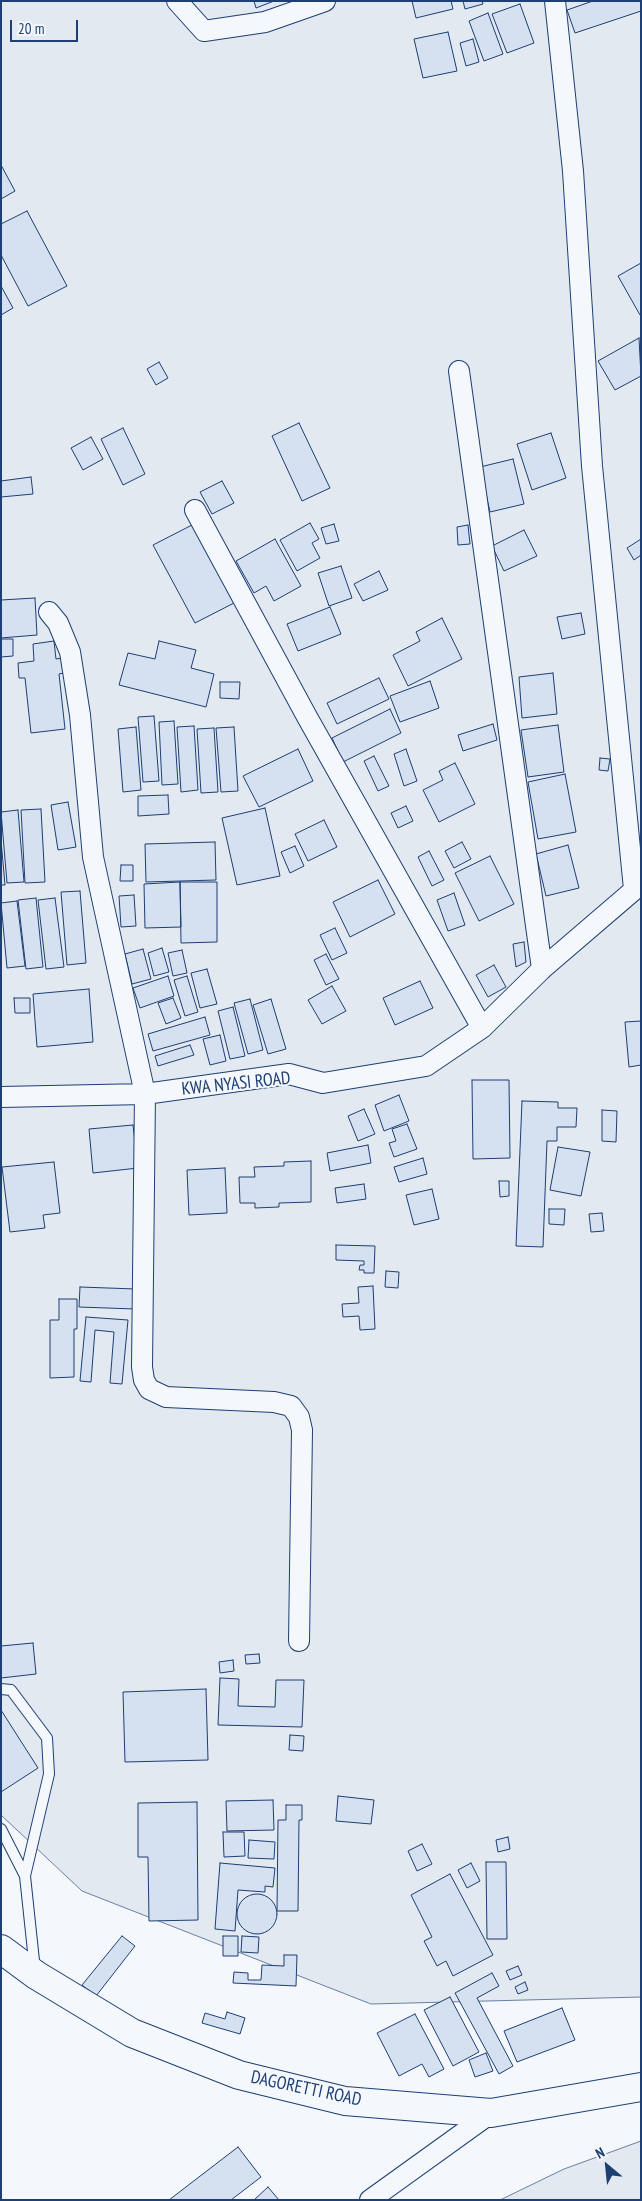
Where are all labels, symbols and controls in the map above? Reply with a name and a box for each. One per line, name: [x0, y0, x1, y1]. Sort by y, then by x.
scale bar: [12, 10, 80, 42]
text: 20 m: [18, 19, 44, 38]
street label: KWA NYASI ROAD: [180, 1068, 292, 1100]
street label: DAGORETTI ROAD: [249, 2067, 363, 2111]
north arrow: [582, 2141, 632, 2191]
text: N: [592, 2143, 608, 2162]

